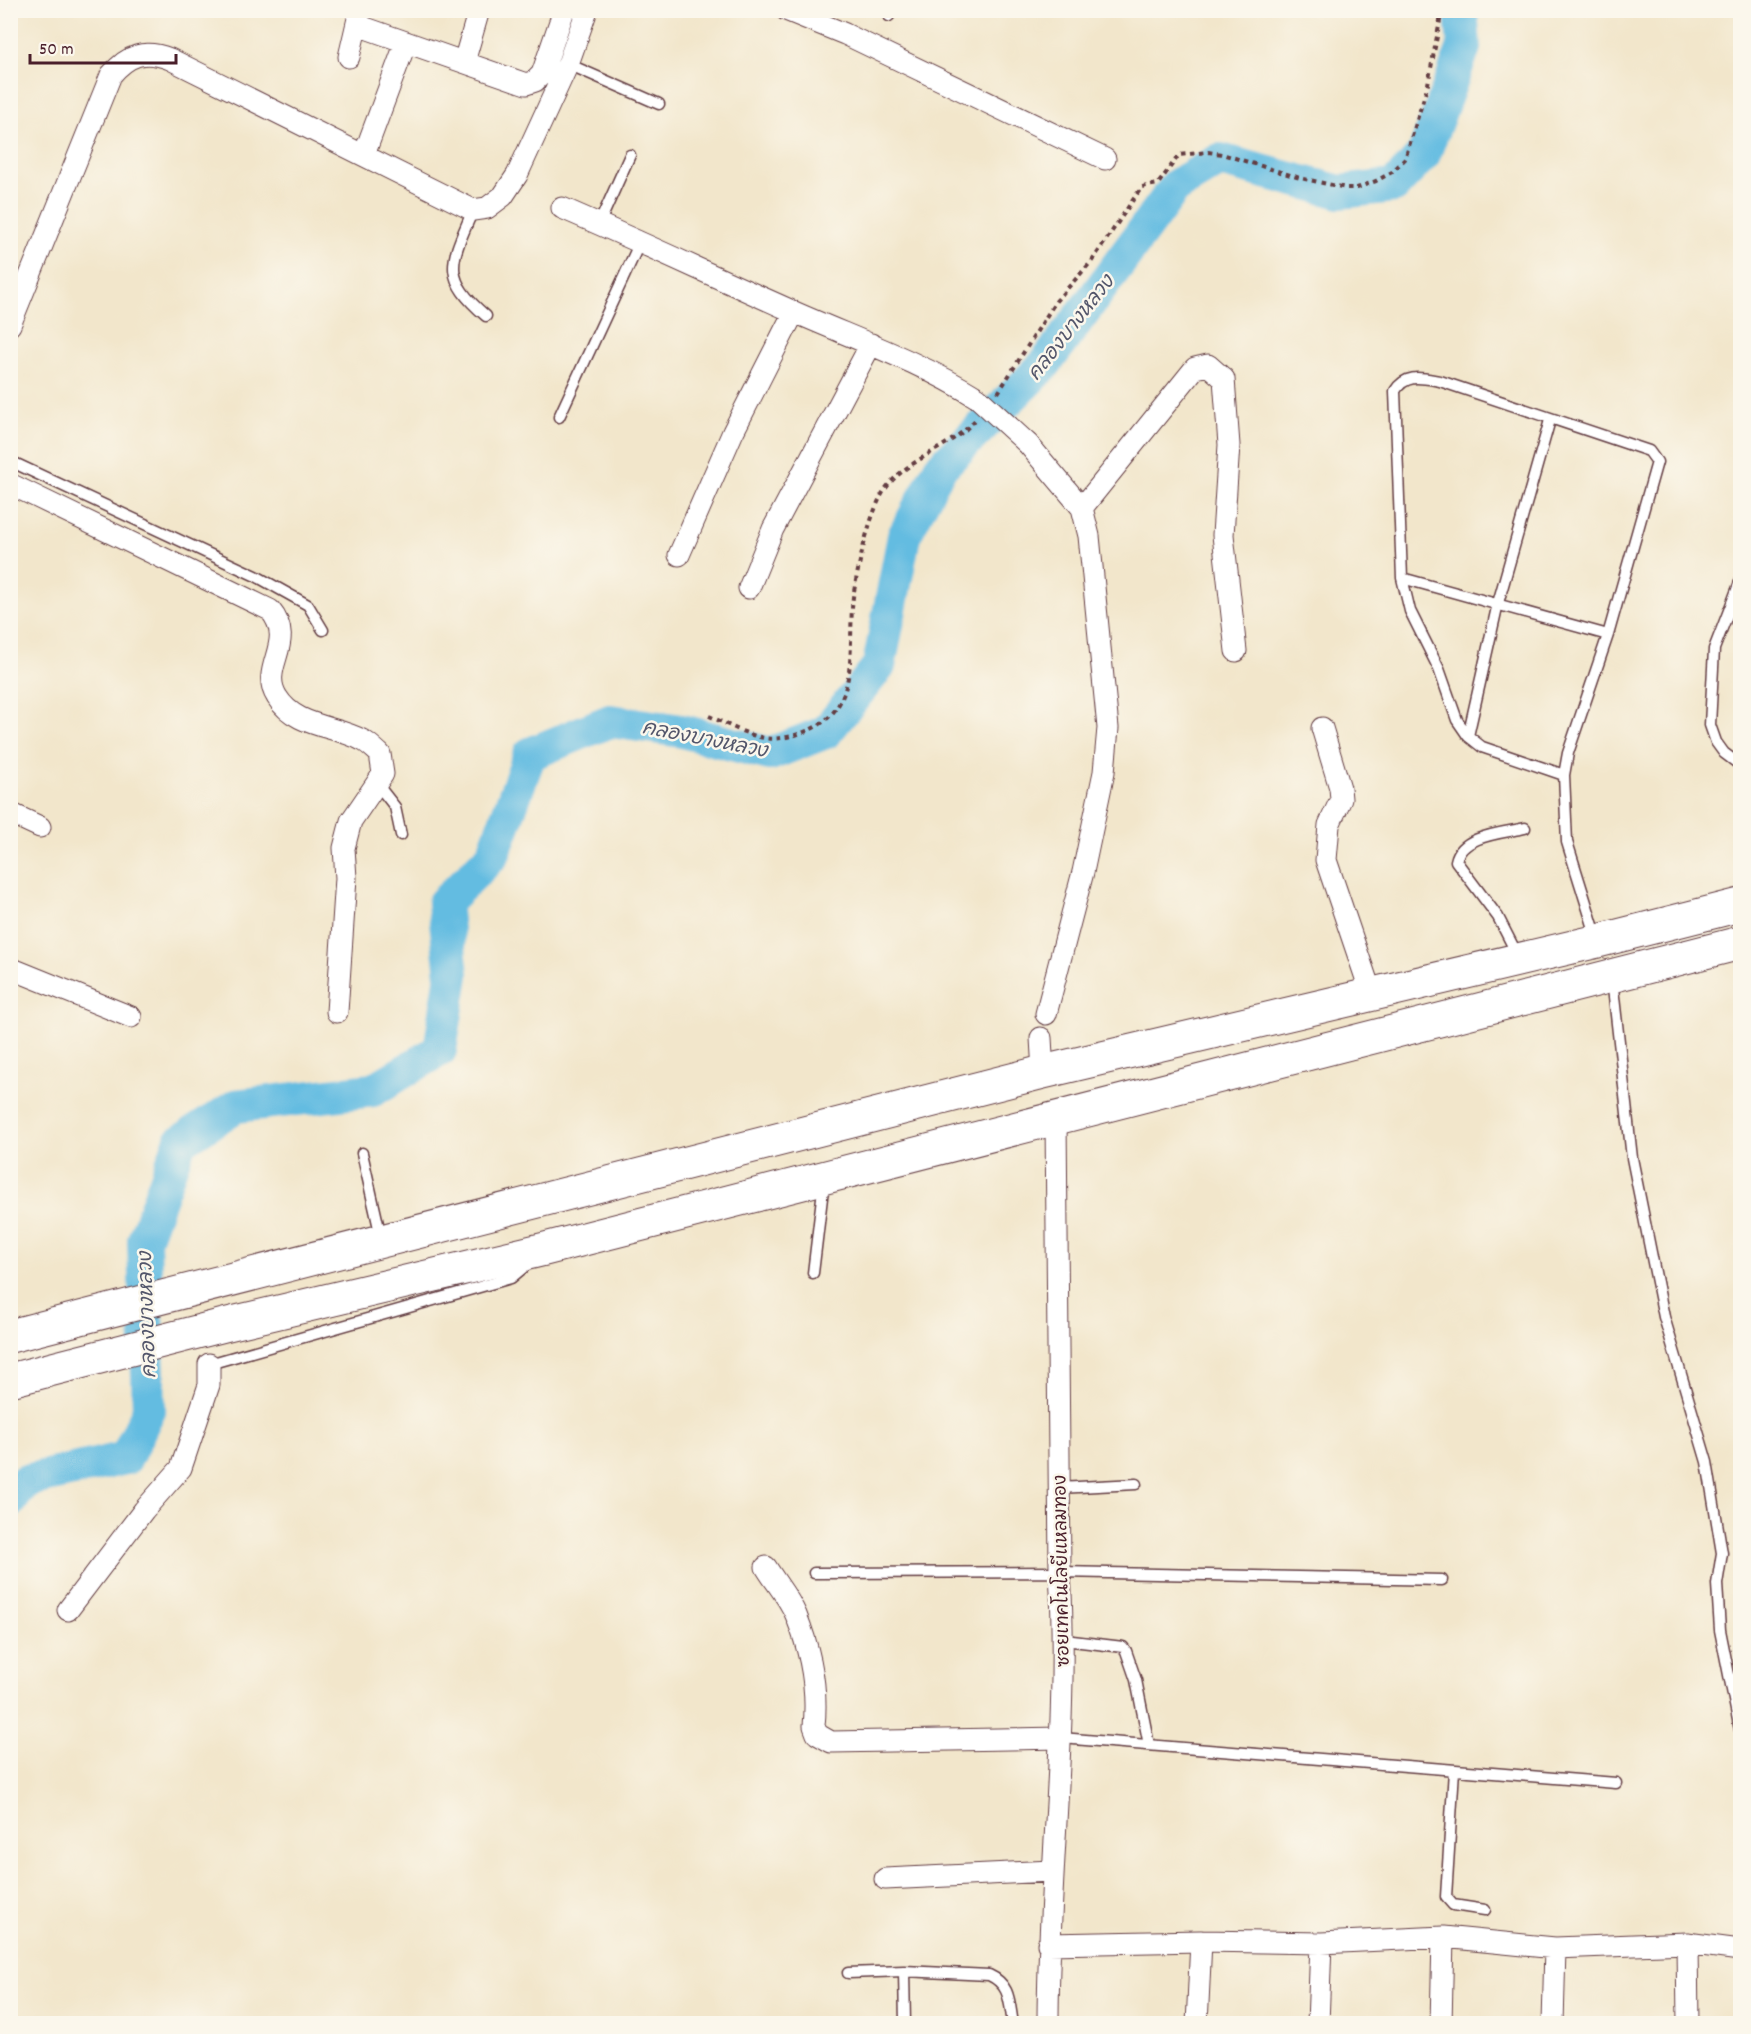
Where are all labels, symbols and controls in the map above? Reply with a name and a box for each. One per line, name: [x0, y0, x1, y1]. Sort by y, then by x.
scale bar: [30, 27, 176, 65]
text: 50 m: [39, 38, 74, 63]
water label: คลองบางหลวง: [1022, 269, 1123, 387]
water label: คลองบางหลวง: [640, 715, 771, 767]
water label: คลองบางหลวง: [133, 1250, 165, 1379]
street label: ซอยเทคโนโลยีแหลมทอง: [1046, 1475, 1078, 1667]

